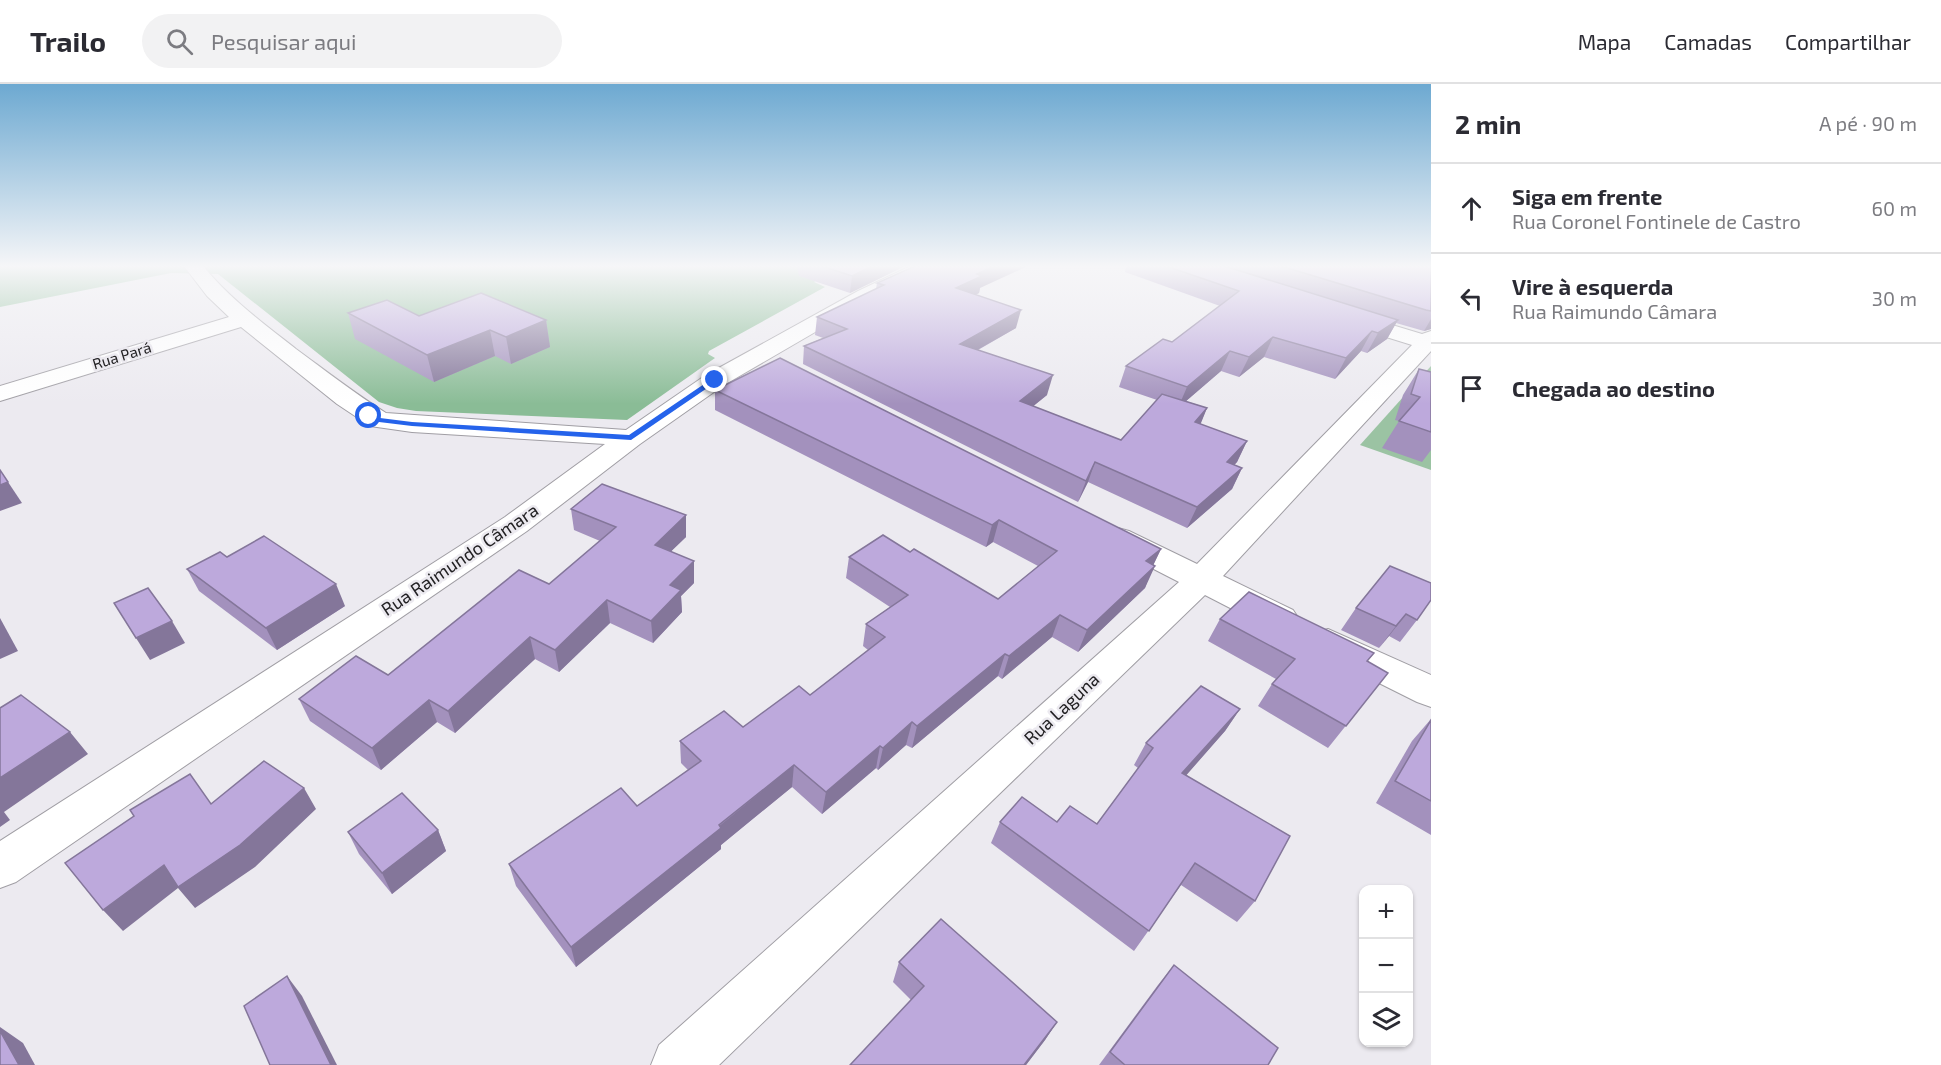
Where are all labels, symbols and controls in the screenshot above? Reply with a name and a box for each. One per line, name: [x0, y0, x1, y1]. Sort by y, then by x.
search box: [142, 14, 562, 68]
text: Trailo: [30, 24, 106, 58]
icon: search: [163, 25, 196, 58]
text: Pesquisar aqui: [211, 28, 357, 54]
text: Mapa: [1578, 29, 1631, 54]
text: Camadas: [1664, 29, 1752, 54]
text: Compartilhar: [1785, 29, 1911, 54]
text: 2 min: [1455, 108, 1521, 139]
text: A pé · 90 m: [1819, 111, 1917, 135]
text: Siga em frente: [1512, 183, 1662, 209]
icon: ahead: [1455, 192, 1488, 225]
text: 60 m: [1872, 196, 1917, 220]
text: Rua Coronel Fontinele de Castro: [1512, 209, 1801, 233]
text: Vire à esquerda: [1512, 273, 1673, 299]
icon: left: [1455, 282, 1488, 315]
text: 30 m: [1872, 286, 1917, 310]
text: Rua Raimundo Câmara: [1512, 299, 1717, 323]
street label: Rua Pará: [90, 338, 153, 373]
route end: [701, 366, 727, 392]
icon: arrive: [1455, 372, 1488, 405]
text: Chegada ao destino: [1512, 375, 1715, 401]
route start: [355, 402, 381, 428]
street label: Rua Raimundo Câmara: [377, 498, 542, 620]
street label: Rua Laguna: [1019, 668, 1104, 749]
map controls: [1359, 885, 1413, 1047]
button: +: [1359, 885, 1413, 939]
button: −: [1359, 939, 1413, 993]
button: layers: [1359, 993, 1413, 1047]

